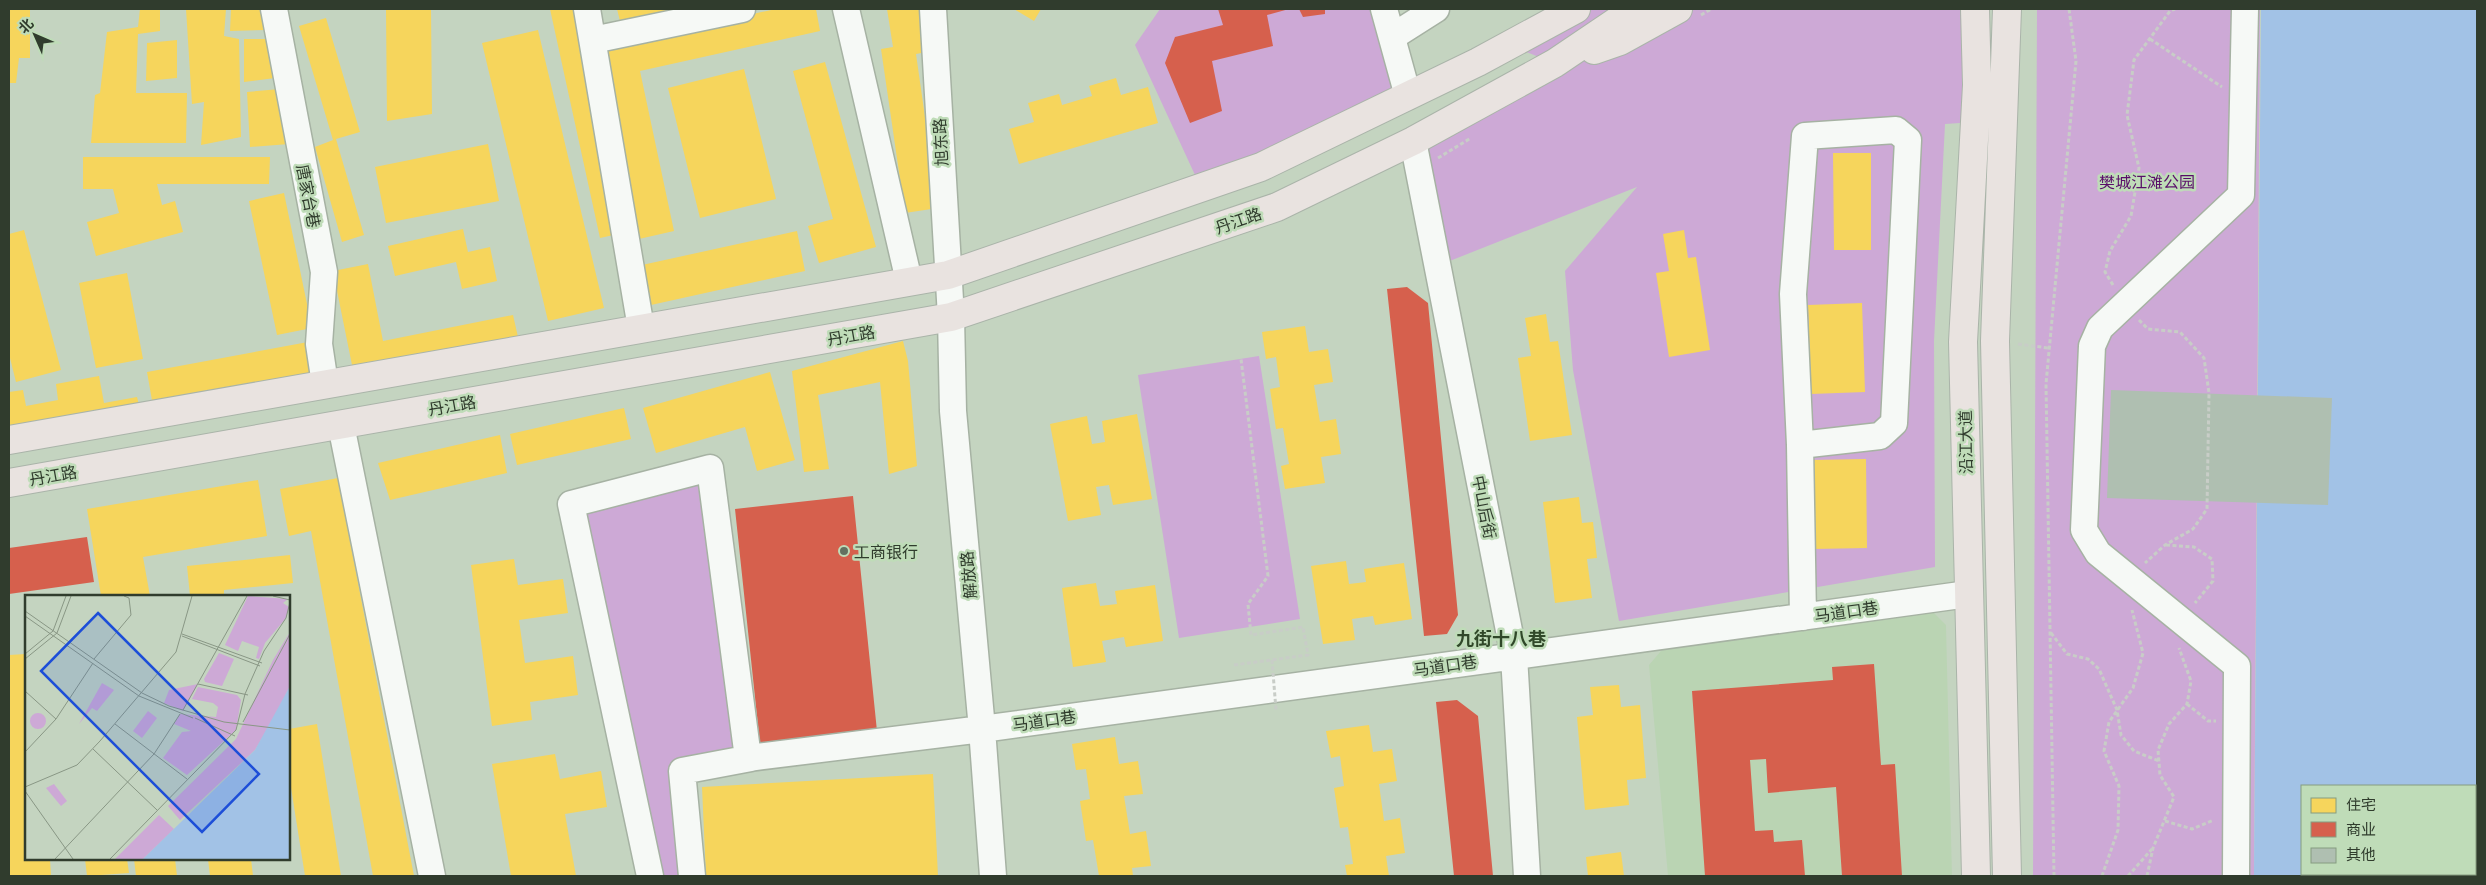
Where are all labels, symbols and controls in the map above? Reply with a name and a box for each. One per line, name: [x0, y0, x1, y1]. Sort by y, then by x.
north arrow: [10, 10, 60, 60]
text: 北: [14, 14, 36, 36]
street label: 旭东路: [929, 118, 951, 166]
street label: 唐家台巷: [294, 163, 324, 229]
park label: 樊城江滩公园: [2099, 172, 2195, 191]
street label: 丹江路: [1212, 203, 1264, 237]
street label: 丹江路: [826, 321, 876, 349]
street label: 丹江路: [427, 391, 477, 419]
street label: 沿江大道: [1955, 410, 1975, 474]
street label: 丹江路: [28, 461, 78, 489]
street label: 中山后街: [1470, 474, 1500, 540]
place label: 工商银行: [854, 542, 918, 561]
marker: 工商银行: [838, 545, 850, 557]
street label: 解放路: [956, 550, 980, 600]
inset map: [25, 595, 290, 860]
street label: 马道口巷: [1813, 597, 1879, 625]
district label: 九街十八巷: [1456, 627, 1546, 649]
street label: 马道口巷: [1412, 651, 1478, 679]
street label: 马道口巷: [1011, 706, 1077, 734]
legend: [2301, 785, 2476, 875]
text: 住宅: [2346, 795, 2376, 813]
text: 商业: [2346, 820, 2376, 838]
text: 其他: [2346, 845, 2376, 863]

